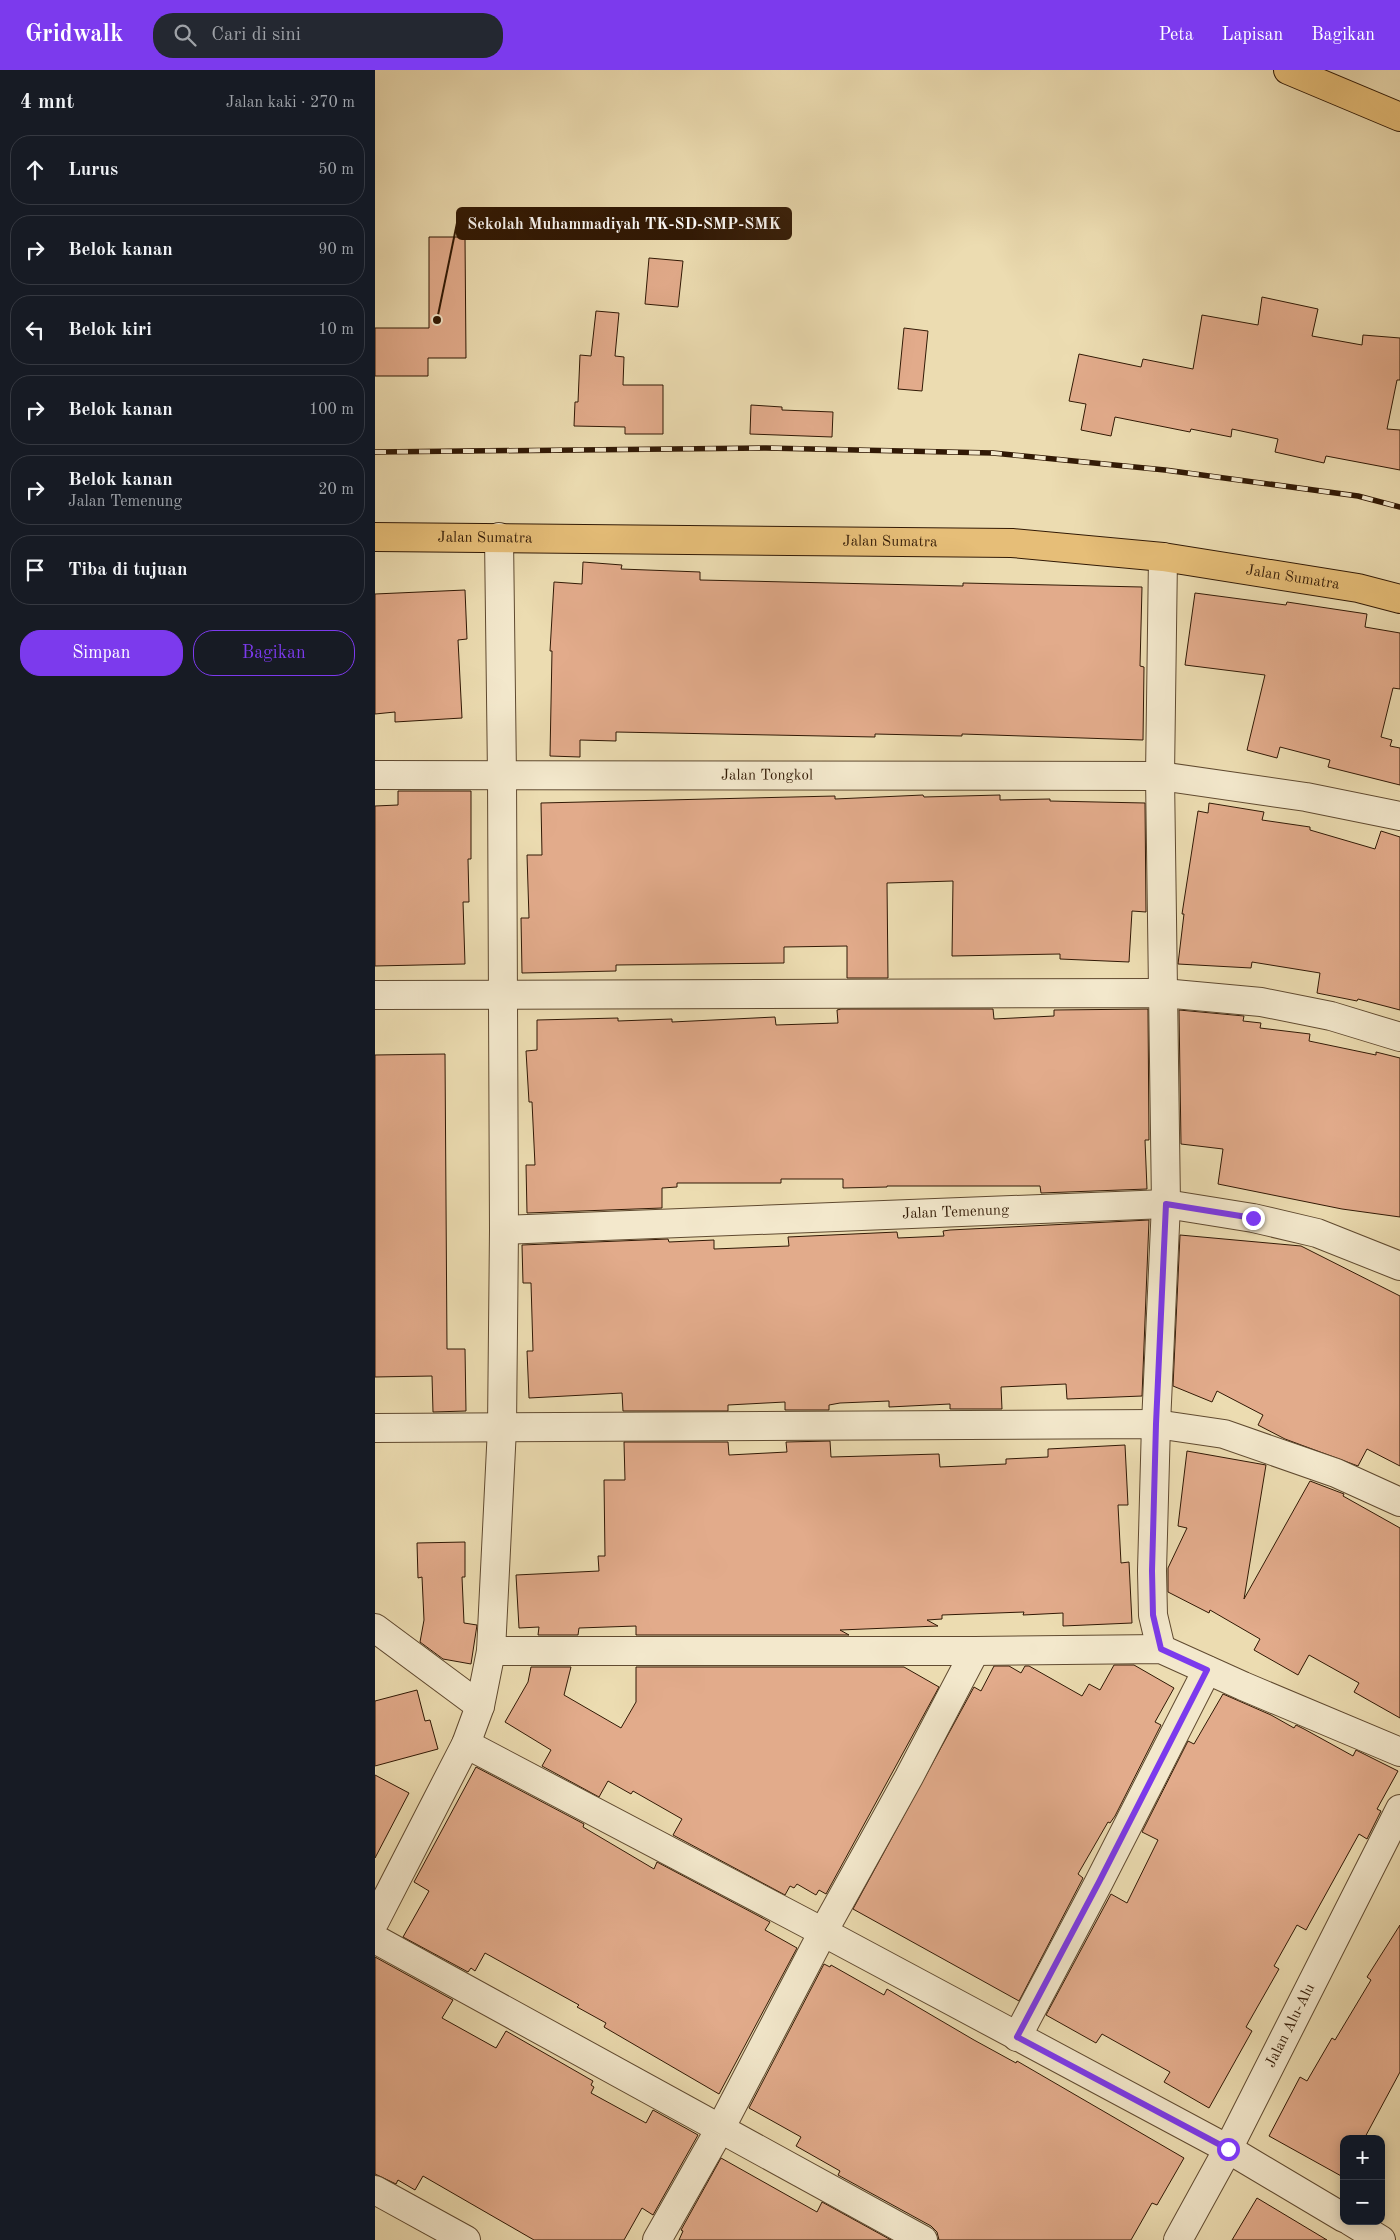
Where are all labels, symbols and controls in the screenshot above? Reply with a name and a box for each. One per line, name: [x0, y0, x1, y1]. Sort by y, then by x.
search box: [153, 13, 503, 58]
icon: search: [171, 21, 199, 49]
text: Gridwalk: [25, 23, 123, 47]
text: Cari di sini: [211, 26, 301, 45]
text: Peta: [1159, 26, 1194, 44]
text: Lapisan: [1222, 26, 1283, 44]
text: Bagikan: [1311, 26, 1375, 44]
text: 4 mnt: [20, 92, 74, 113]
text: Jalan kaki · 270 m: [226, 95, 355, 111]
icon: ahead: [21, 156, 49, 184]
text: Lurus: [68, 161, 118, 180]
text: 50 m: [318, 162, 354, 178]
callout: Sekolah Muhammadiyah TK-SD-SMP-SMK: [457, 208, 791, 239]
text: Sekolah Muhammadiyah TK-SD-SMP-SMK: [467, 217, 781, 233]
icon: right: [21, 236, 49, 264]
text: Belok kanan: [68, 241, 173, 260]
text: 90 m: [318, 242, 354, 258]
icon: left: [21, 316, 49, 344]
text: Belok kiri: [68, 321, 152, 340]
text: 10 m: [318, 322, 354, 338]
icon: right: [21, 396, 49, 424]
text: Belok kanan: [68, 401, 173, 420]
text: 100 m: [309, 402, 354, 418]
text: Belok kanan: [68, 471, 173, 490]
icon: right: [21, 476, 49, 504]
text: 20 m: [318, 482, 354, 498]
text: Jalan Temenung: [68, 494, 182, 510]
street label: Jalan Sumatra: [438, 530, 533, 546]
street label: Jalan Sumatra: [842, 534, 938, 550]
icon: arrive: [21, 556, 49, 584]
text: Tiba di tujuan: [68, 561, 188, 580]
street label: Jalan Sumatra: [1245, 563, 1341, 593]
button: Simpan: [20, 630, 183, 676]
button: Bagikan: [193, 630, 355, 676]
street label: Jalan Tongkol: [721, 768, 813, 783]
street label: Jalan Temenung: [902, 1203, 1009, 1222]
route end: [1242, 1207, 1265, 1230]
street label: Jalan Alu-Alu: [1263, 1981, 1318, 2070]
map controls: [1340, 2135, 1385, 2225]
button: +: [1340, 2135, 1385, 2180]
route start: [1217, 2138, 1240, 2161]
button: −: [1340, 2180, 1385, 2225]

